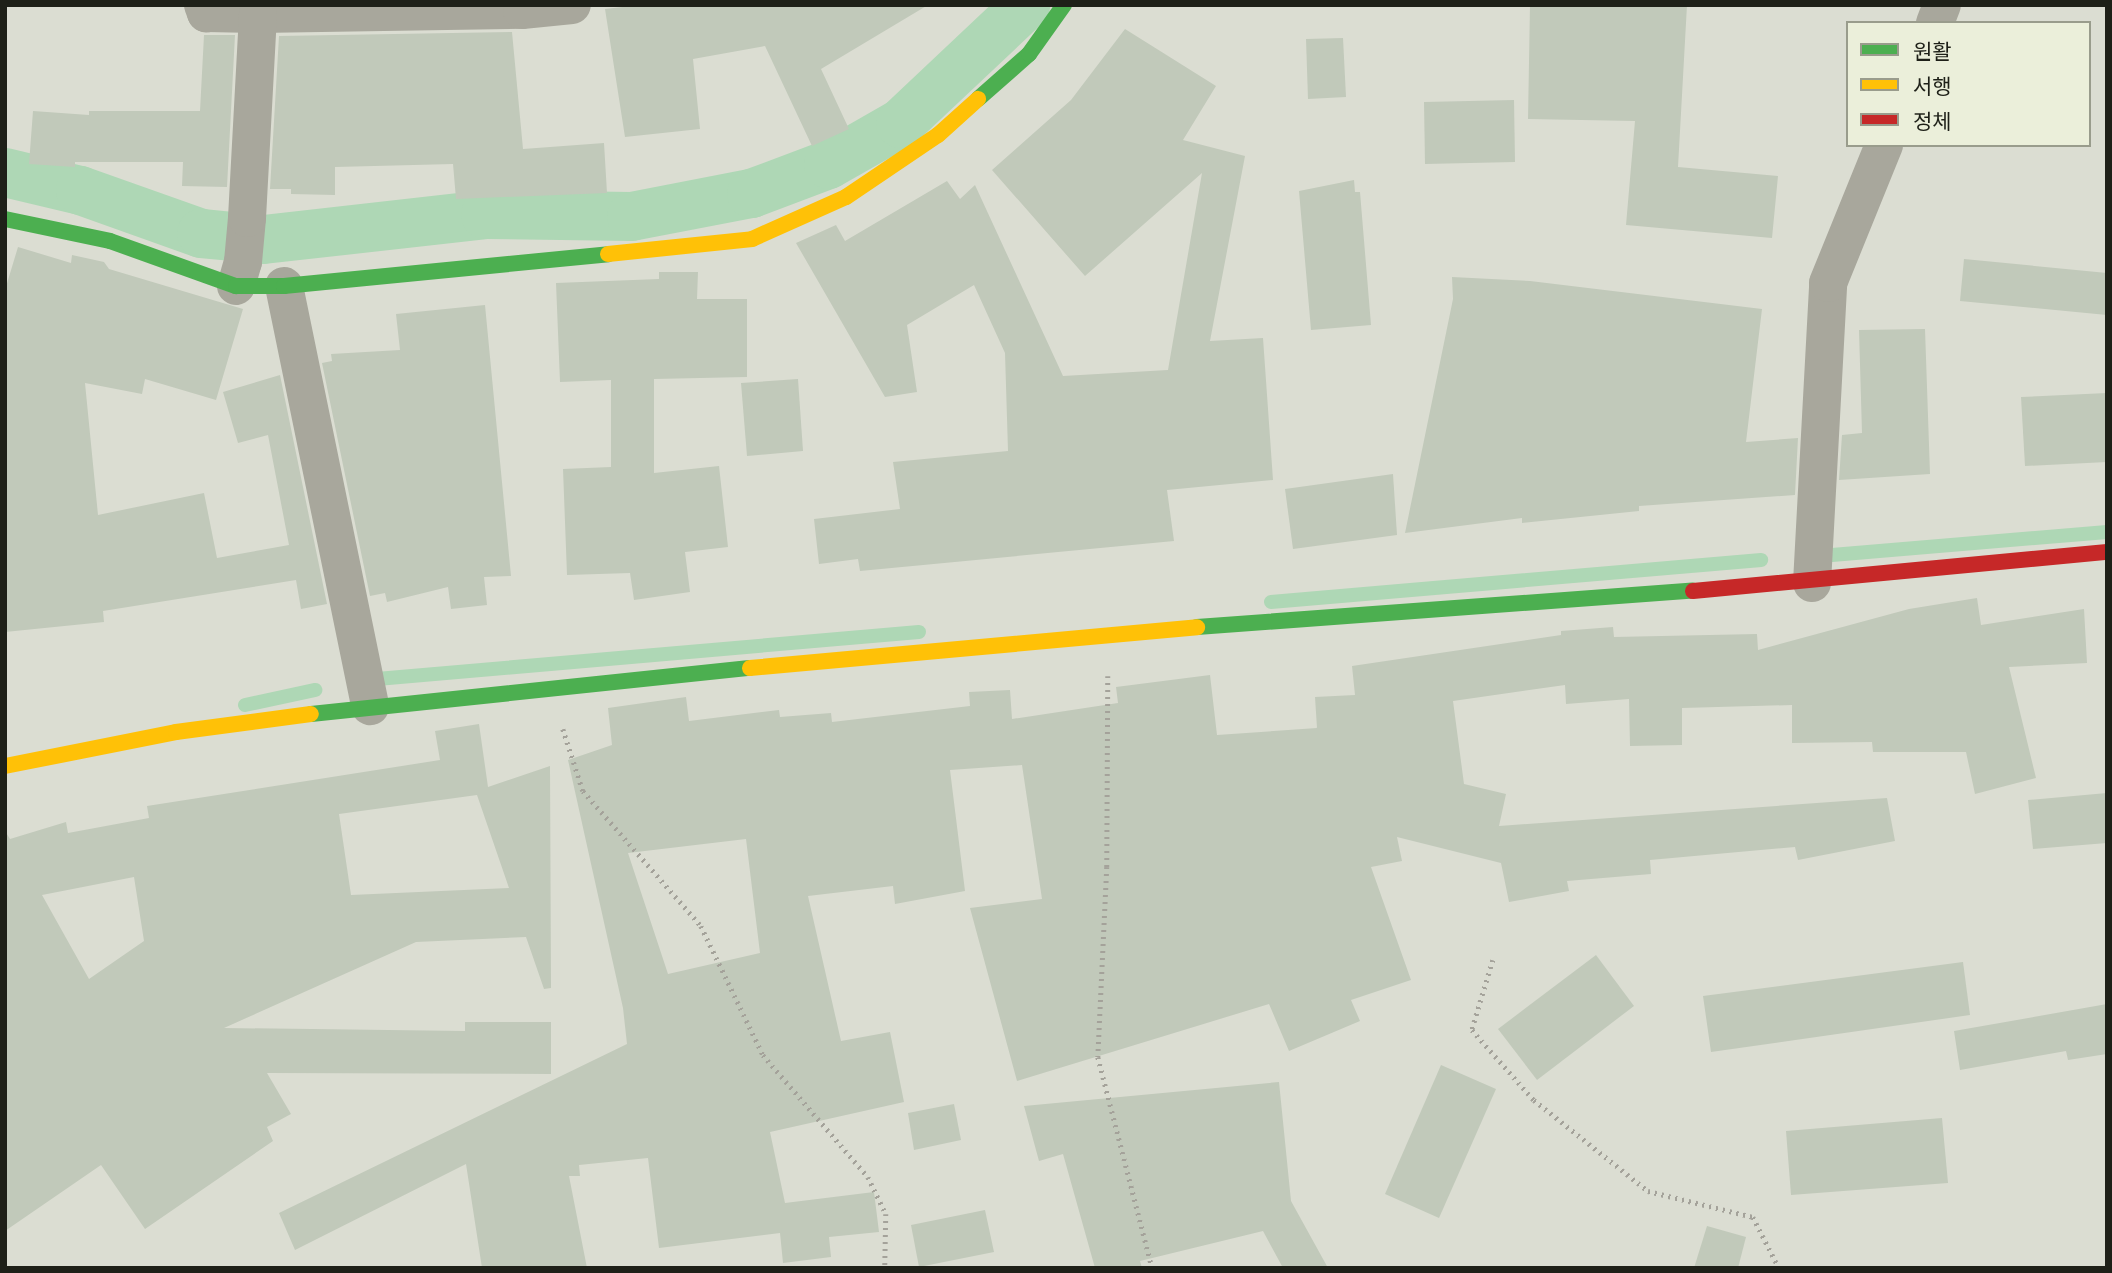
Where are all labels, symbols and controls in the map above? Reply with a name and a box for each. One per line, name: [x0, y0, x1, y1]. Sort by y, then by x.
legend: [1846, 21, 2091, 147]
text: 원활: [1913, 37, 1952, 65]
text: 서행: [1913, 72, 1952, 100]
text: 정체: [1913, 107, 1952, 135]

